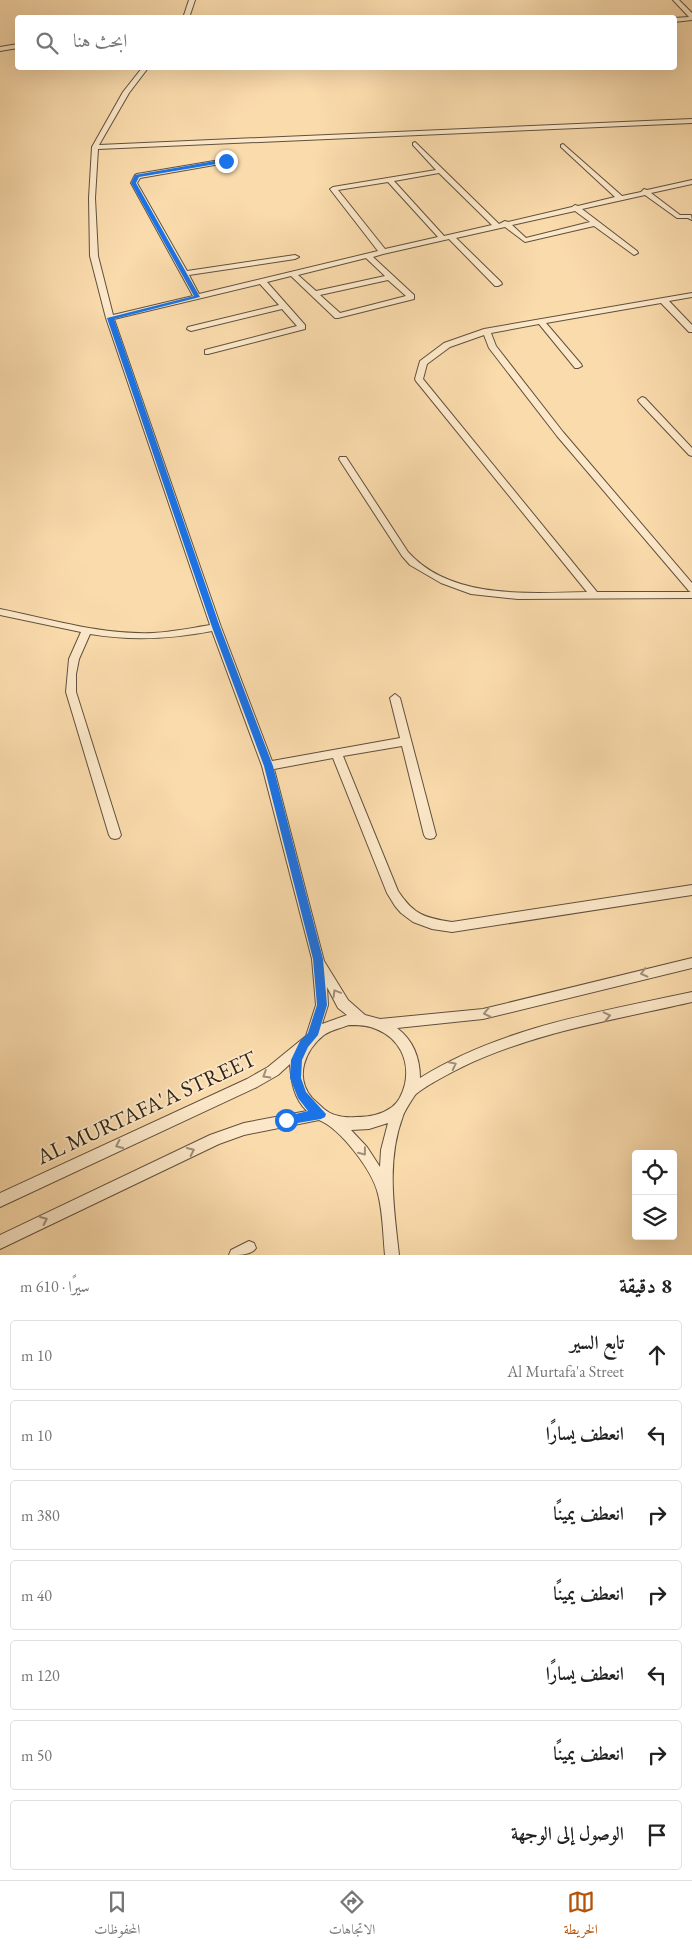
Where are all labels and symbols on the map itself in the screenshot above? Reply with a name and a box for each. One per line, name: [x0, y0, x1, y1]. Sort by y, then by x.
route end: [215, 150, 238, 173]
one-way arrow: [641, 968, 649, 978]
one-way arrow: [333, 989, 343, 998]
one-way arrow: [482, 1007, 491, 1018]
one-way arrow: [603, 1011, 612, 1022]
street label: AL MURTAFA'A STREET: [31, 1044, 261, 1172]
one-way arrow: [447, 1061, 456, 1071]
one-way arrow: [262, 1068, 271, 1078]
route start: [275, 1109, 298, 1132]
one-way arrow: [115, 1139, 124, 1149]
one-way arrow: [357, 1146, 366, 1156]
one-way arrow: [186, 1147, 195, 1157]
one-way arrow: [39, 1216, 48, 1227]

